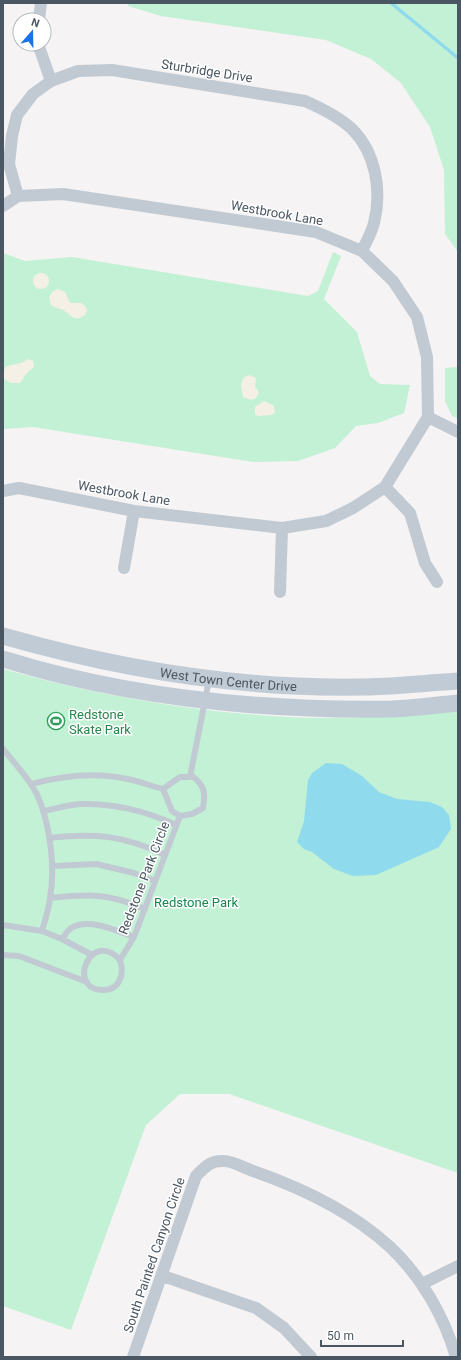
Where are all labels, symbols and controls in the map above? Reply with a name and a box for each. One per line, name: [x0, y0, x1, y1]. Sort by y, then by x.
north arrow: [12, 12, 52, 52]
text: N: [29, 16, 41, 31]
street label: Sturbridge Drive: [160, 56, 254, 86]
street label: Westbrook Lane: [230, 197, 324, 229]
street label: Westbrook Lane: [77, 477, 171, 509]
street label: West Town Center Drive: [159, 664, 297, 694]
place label: Redstone Skate Park: [69, 707, 131, 737]
sports icon: Redstone Skate Park: [46, 711, 66, 731]
street label: Redstone Park Circle: [115, 819, 173, 937]
park label: Redstone Park: [154, 895, 238, 910]
street label: South Painted Canyon Circle: [120, 1175, 188, 1335]
scale bar: [321, 1322, 403, 1348]
text: 50 m: [327, 1329, 354, 1343]

